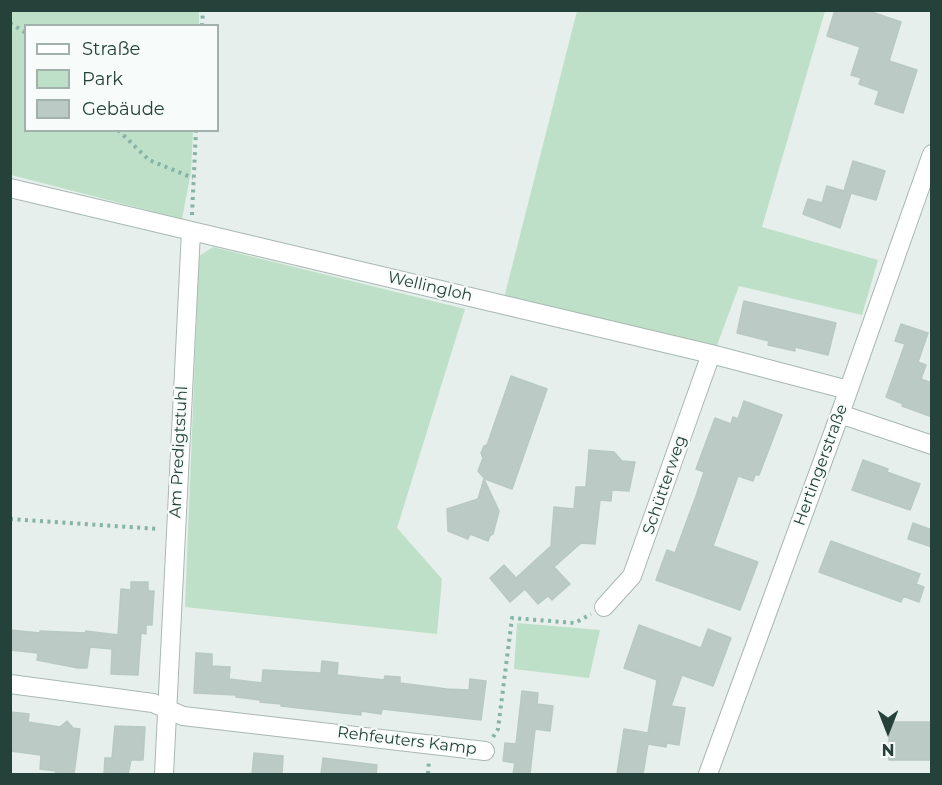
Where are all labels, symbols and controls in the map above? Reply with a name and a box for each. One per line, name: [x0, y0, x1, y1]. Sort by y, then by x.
legend: [24, 24, 219, 132]
text: Straße: [82, 38, 140, 60]
text: Park: [82, 68, 123, 90]
text: Gebäude: [82, 98, 165, 120]
street label: Wellingloh: [386, 268, 474, 306]
street label: Am Predigtstuhl: [166, 385, 192, 519]
street label: Hertingerstraße: [790, 402, 852, 528]
street label: Schütterweg: [639, 433, 691, 537]
north arrow: [858, 701, 918, 761]
street label: Rehfeuters Kamp: [336, 723, 478, 759]
text: N: [882, 740, 894, 759]

